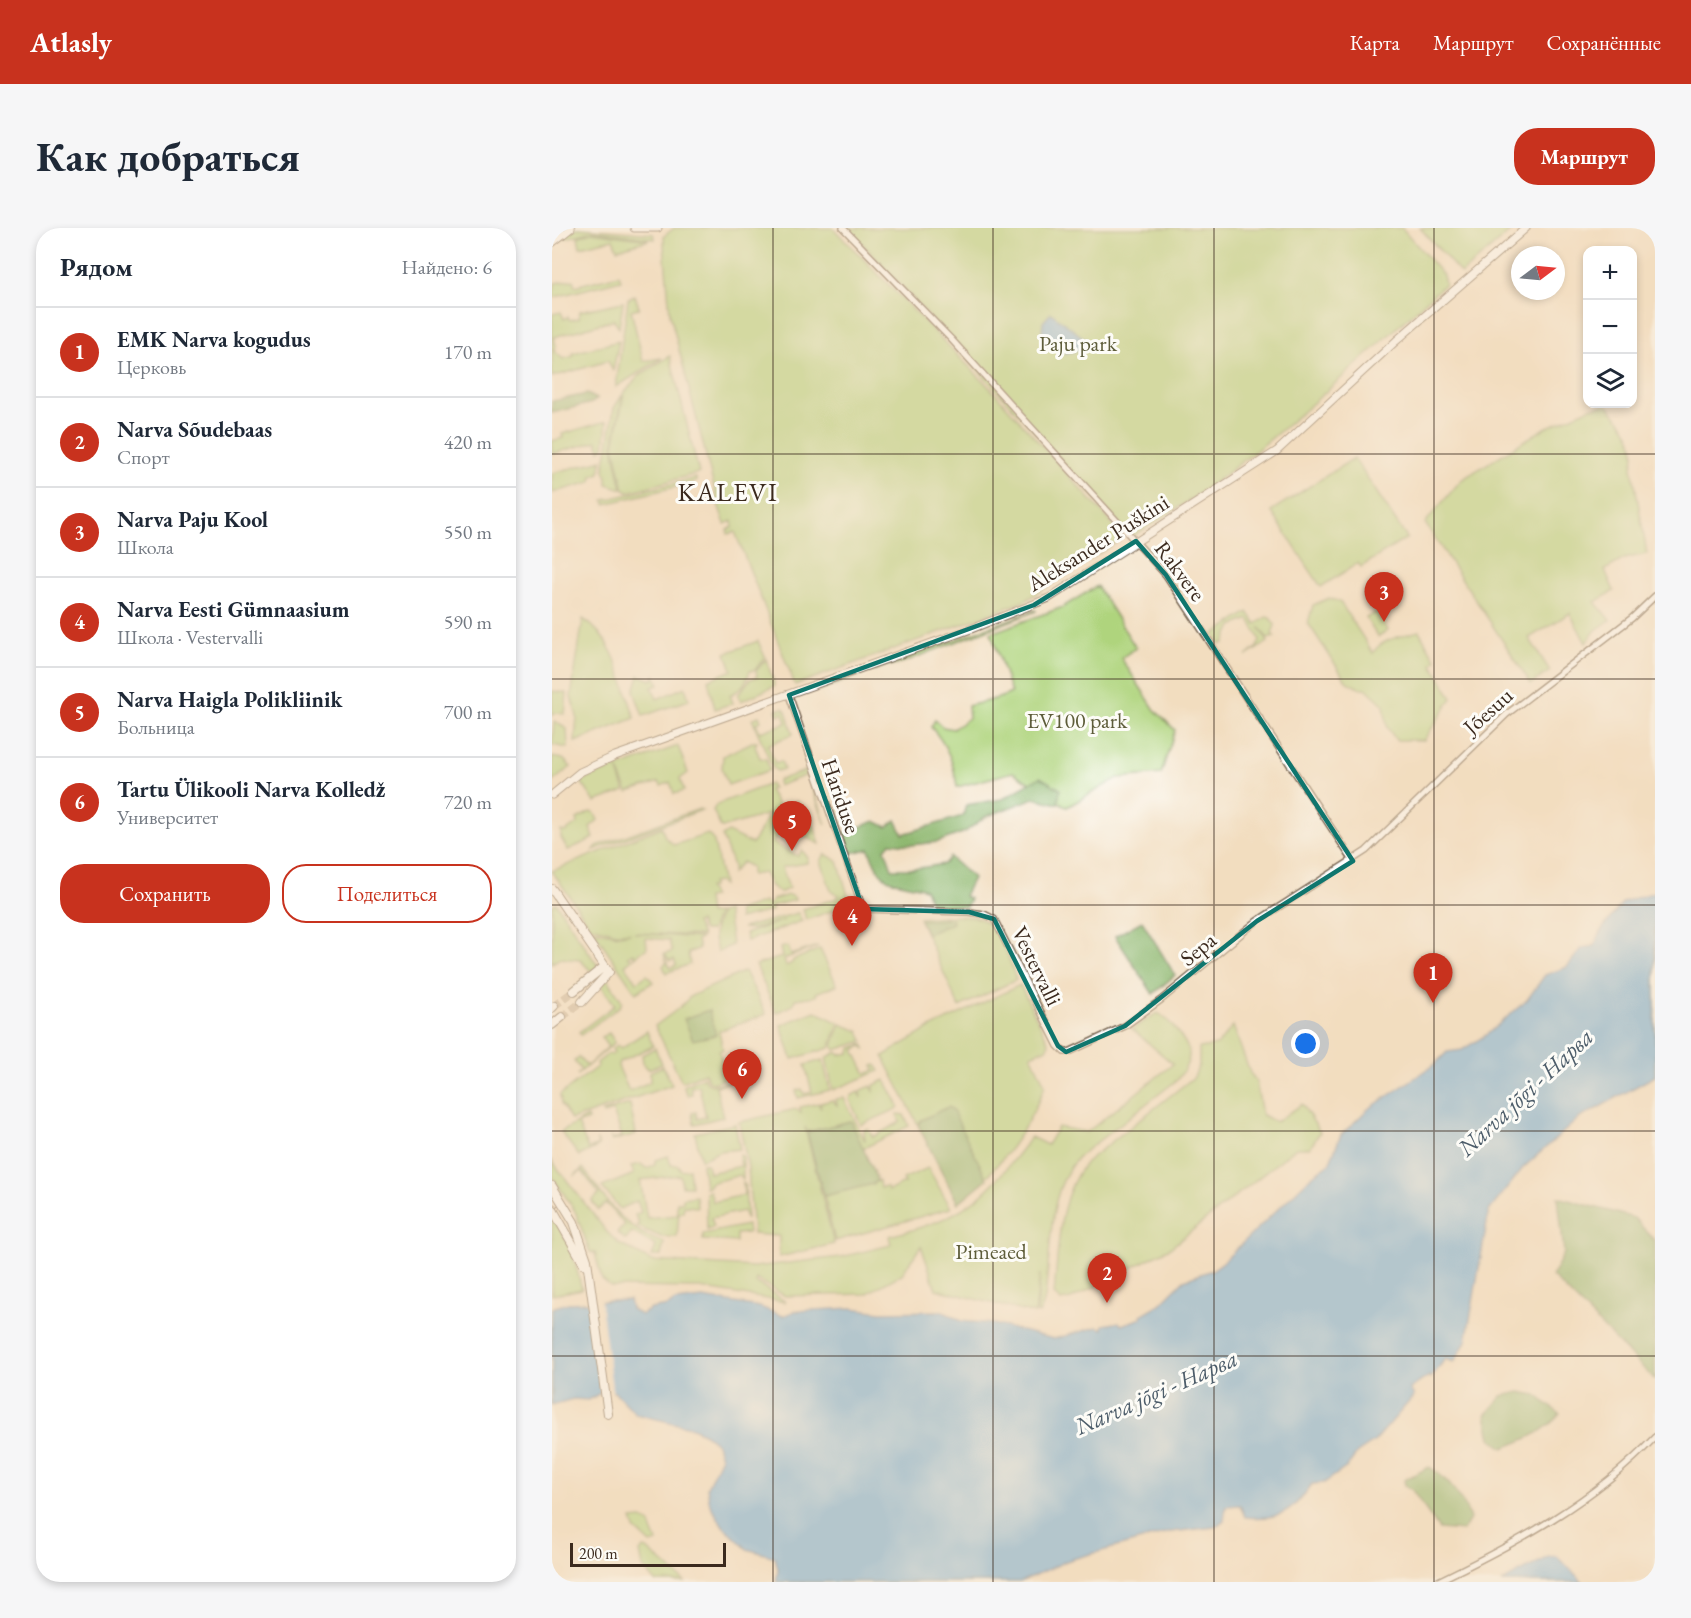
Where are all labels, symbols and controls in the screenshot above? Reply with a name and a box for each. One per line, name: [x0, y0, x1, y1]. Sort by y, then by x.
text: Atlasly: [30, 24, 112, 60]
text: Карта: [1350, 29, 1400, 56]
text: Маршрут: [1433, 29, 1514, 56]
text: Сохранённые: [1547, 29, 1661, 56]
button: Маршрут: [1514, 128, 1655, 185]
text: Как добраться: [36, 129, 300, 184]
north arrow: [1511, 246, 1565, 300]
map controls: [1583, 246, 1637, 408]
button: +: [1583, 246, 1637, 300]
text: Рядом: [60, 250, 133, 284]
text: Найдено: 6: [401, 254, 492, 280]
button: −: [1583, 300, 1637, 354]
text: EMK Narva kogudus: [117, 325, 311, 354]
park label: Paju park: [1039, 329, 1118, 358]
text: 1: [74, 339, 85, 365]
text: 170 m: [444, 339, 492, 365]
text: Церковь: [117, 354, 186, 380]
button: layers: [1583, 354, 1637, 408]
text: Narva Sõudebaas: [117, 415, 272, 444]
text: 2: [74, 429, 85, 455]
text: 420 m: [444, 429, 492, 455]
text: Спорт: [117, 444, 170, 470]
district label: KALEVI: [678, 475, 778, 509]
street label: Aleksander Puškini: [1021, 488, 1174, 599]
text: Narva Paju Kool: [117, 505, 268, 534]
text: 3: [74, 519, 85, 545]
text: 550 m: [444, 519, 492, 545]
text: Школа: [117, 534, 174, 560]
street label: Rakvere: [1148, 535, 1212, 607]
pin: 3: [1364, 572, 1404, 622]
text: Narva Eesti Gümnaasium: [117, 595, 349, 624]
text: 4: [74, 609, 85, 635]
text: 590 m: [444, 609, 492, 635]
text: Школа · Vestervalli: [117, 624, 263, 650]
street label: Jõesuu: [1456, 681, 1519, 742]
text: Narva Haigla Polikliinik: [117, 685, 342, 714]
text: 5: [74, 699, 85, 725]
text: 700 m: [444, 699, 492, 725]
park label: EV100 park: [1027, 706, 1128, 735]
text: Больница: [117, 714, 195, 740]
street label: Hariduse: [815, 755, 868, 838]
text: Tartu Ülikooli Narva Kolledž: [117, 775, 385, 804]
text: 6: [74, 789, 85, 815]
text: 720 m: [444, 789, 492, 815]
pin: 5: [772, 802, 812, 851]
text: Университет: [117, 804, 218, 830]
button: Сохранить: [60, 864, 270, 923]
button: Поделиться: [282, 864, 492, 923]
pin: 4: [832, 896, 872, 946]
street label: Vestervalli: [1005, 921, 1069, 1011]
street label: Sepa: [1174, 925, 1222, 972]
pin: 1: [1414, 954, 1452, 1003]
water label: Narva jõgi - Нарва: [1450, 1021, 1599, 1164]
your location: [1291, 1029, 1320, 1058]
pin: 6: [722, 1050, 762, 1099]
park label: Pimeaed: [955, 1237, 1028, 1266]
pin: 2: [1088, 1254, 1126, 1303]
water label: Narva jõgi - Нарва: [1069, 1342, 1242, 1442]
scale bar: [570, 1540, 726, 1568]
text: 200 m: [579, 1543, 618, 1564]

